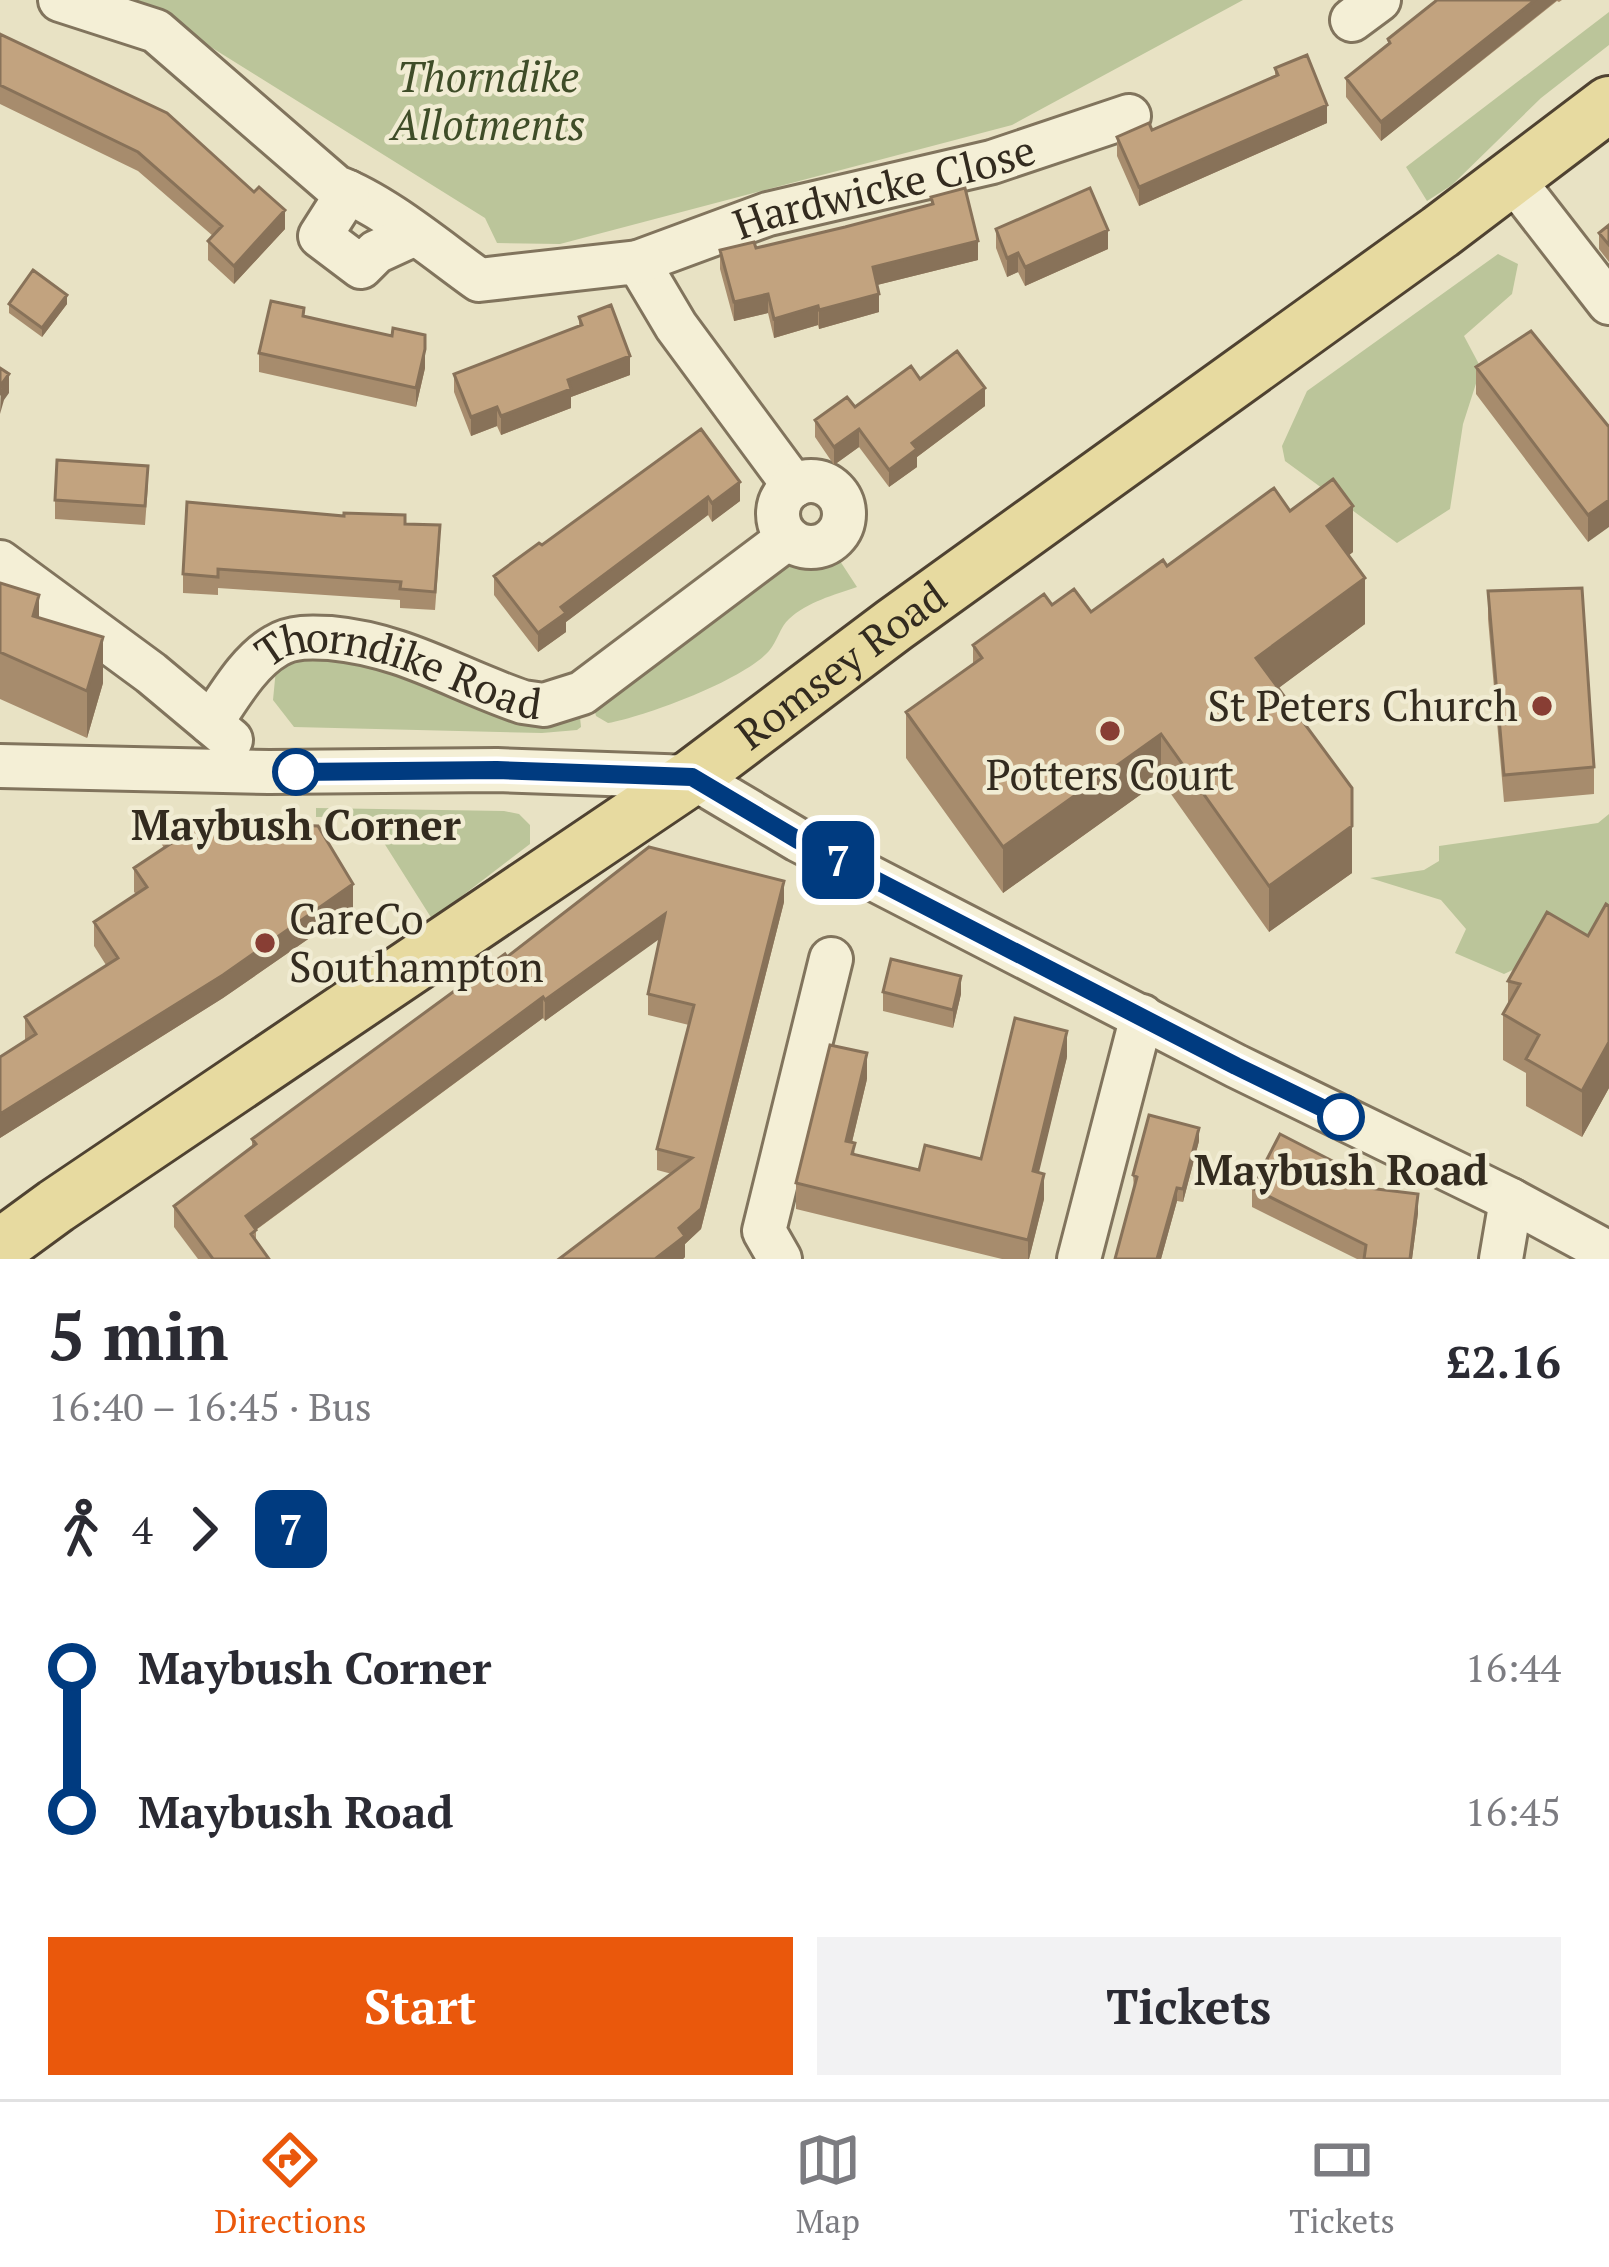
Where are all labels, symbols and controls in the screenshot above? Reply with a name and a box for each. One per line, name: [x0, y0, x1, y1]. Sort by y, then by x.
park label: Thorndike Allotments: [388, 48, 585, 152]
street label: Hardwicke Close: [725, 121, 1042, 251]
street label: Romsey Road: [724, 567, 957, 761]
street label: Thorndike Road: [244, 608, 545, 731]
place label: St Peters Church: [1207, 677, 1518, 733]
marker: St Peters Church: [1529, 693, 1555, 719]
marker: Potters Court: [1097, 718, 1123, 744]
place label: Potters Court: [986, 746, 1235, 802]
marker: Maybush Corner: [274, 750, 318, 794]
place label: Maybush Corner: [131, 796, 461, 852]
line badge: 7: [799, 821, 877, 899]
text: 7: [826, 832, 850, 888]
place label: CareCo Southampton: [289, 890, 544, 994]
marker: CareCo Southampton: [252, 930, 278, 956]
marker: Maybush Road: [1319, 1095, 1363, 1139]
place label: Maybush Road: [1194, 1141, 1488, 1197]
text: 5 min: [48, 1291, 229, 1379]
text: £2.16: [1446, 1331, 1561, 1391]
text: 16:40 – 16:45 · Bus: [48, 1380, 372, 1432]
icon: walk: [48, 1496, 114, 1562]
icon: forward: [171, 1496, 237, 1562]
text: 7: [279, 1501, 303, 1557]
text: 4: [132, 1503, 153, 1555]
text: Maybush Corner: [138, 1637, 491, 1697]
text: 16:44: [1465, 1641, 1561, 1693]
text: Maybush Road: [138, 1781, 453, 1841]
text: 16:45: [1465, 1785, 1561, 1837]
button: Start: [48, 1937, 793, 2075]
button: Tickets: [817, 1937, 1561, 2075]
tab: Directions: [214, 2127, 366, 2242]
tab: Map: [795, 2127, 861, 2242]
tab: Tickets: [1289, 2127, 1395, 2242]

